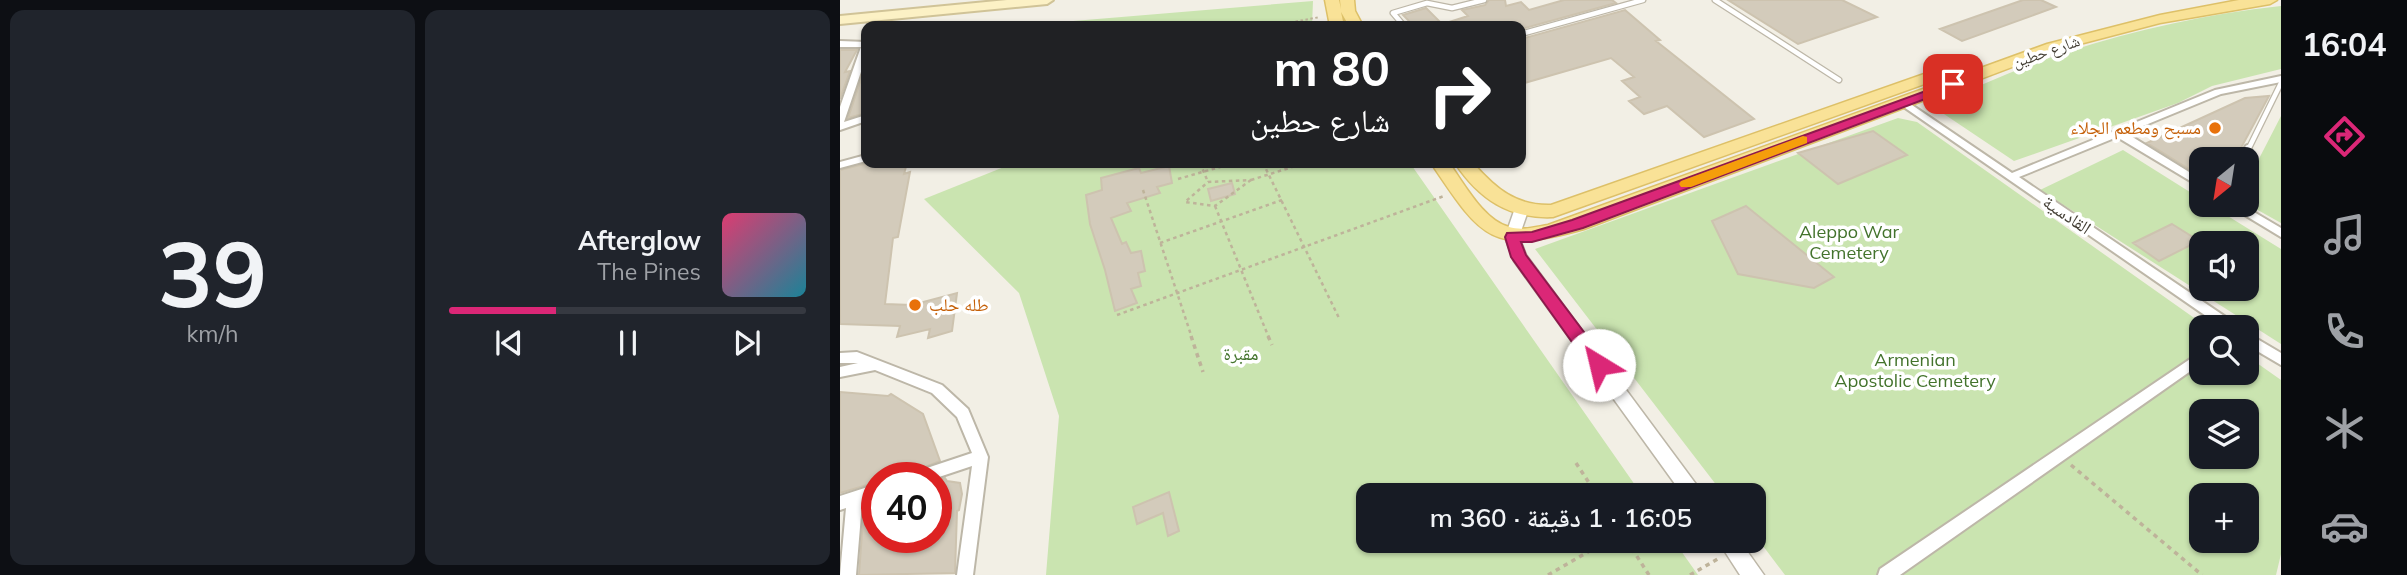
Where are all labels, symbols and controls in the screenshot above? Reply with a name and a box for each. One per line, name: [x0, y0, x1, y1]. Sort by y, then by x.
text: 16:04: [2302, 24, 2386, 64]
street label: شارع حطين: [2010, 30, 2083, 73]
text: 80 m: [1274, 37, 1390, 98]
icon: right: [1414, 49, 1505, 140]
pin: [1923, 54, 1983, 114]
icon: arrive: [1934, 65, 1972, 103]
text: شارع حطين: [1250, 100, 1390, 140]
icon: directions: [2320, 112, 2369, 161]
place label: مسبح ومطعم الجلاء: [2070, 116, 2201, 140]
marker: مسبح ومطعم الجلاء: [2207, 120, 2223, 136]
north arrow: [2189, 147, 2259, 217]
map controls: [2189, 147, 2259, 553]
street label: القادسية: [2039, 190, 2096, 239]
icon: music: [2320, 210, 2369, 259]
text: 39: [158, 216, 267, 330]
park label: Aleppo War Cemetery: [1799, 220, 1900, 264]
text: Afterglow: [578, 224, 701, 257]
button: sound: [2189, 231, 2259, 301]
text: The Pines: [597, 257, 701, 286]
place label: طله حلب: [929, 293, 989, 316]
marker: طله حلب: [907, 297, 923, 313]
icon: phone: [2320, 307, 2369, 356]
button: search: [2189, 315, 2259, 385]
text: km/h: [186, 319, 239, 348]
icon: previous: [490, 324, 528, 362]
icon: pause: [609, 324, 647, 362]
icon: next: [728, 324, 766, 362]
position arrow: [1562, 328, 1636, 402]
park label: مقبرة: [1223, 342, 1259, 365]
park label: Armenian Apostolic Cemetery: [1834, 348, 1996, 392]
button: layers: [2189, 399, 2259, 469]
icon: climate: [2320, 404, 2369, 453]
speed limit sign: 40: [861, 462, 952, 553]
button: +: [2189, 483, 2259, 553]
text: 16:05 · 1 دقيقة · 360 m: [1430, 501, 1692, 534]
icon: car: [2320, 502, 2369, 551]

